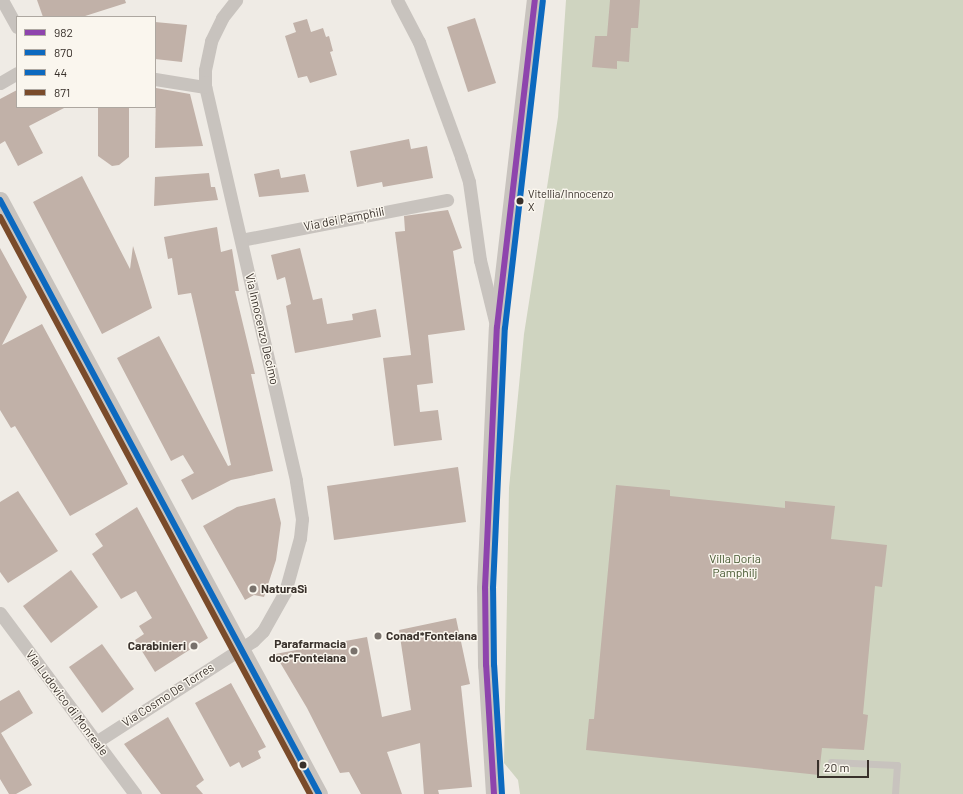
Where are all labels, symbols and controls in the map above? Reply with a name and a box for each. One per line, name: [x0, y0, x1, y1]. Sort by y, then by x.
legend: [16, 16, 156, 108]
text: 982: [54, 25, 73, 39]
text: 870: [54, 45, 73, 59]
text: 44: [54, 65, 67, 79]
text: 871: [54, 85, 70, 99]
place label: Vitellia/Innocenzo X: [528, 188, 614, 214]
marker: Vitellia/Innocenzo X: [515, 196, 525, 206]
street label: Via dei Pamphili: [302, 204, 386, 234]
street label: Via Innocenzo Decimo: [242, 272, 282, 386]
park label: Villa Doria Pamphilj: [709, 552, 761, 580]
place label: NaturaSì: [261, 582, 307, 596]
marker: NaturaSì: [248, 584, 258, 594]
place label: Conad*Fonteiana: [386, 629, 477, 643]
marker: Conad*Fonteiana: [373, 631, 383, 641]
place label: Parafarmacia doc*Fonteiana: [269, 637, 346, 665]
place label: Carabinieri: [128, 639, 186, 653]
marker: Carabinieri: [189, 641, 199, 651]
marker: Parafarmacia doc*Fonteiana: [349, 646, 359, 656]
street label: Via Ludovico di Monreale: [23, 647, 111, 759]
street label: Via Cosmo De Torres: [119, 660, 217, 730]
scale bar: [819, 752, 871, 778]
unlabelled marker: [298, 760, 308, 770]
text: 20 m: [824, 760, 850, 774]

